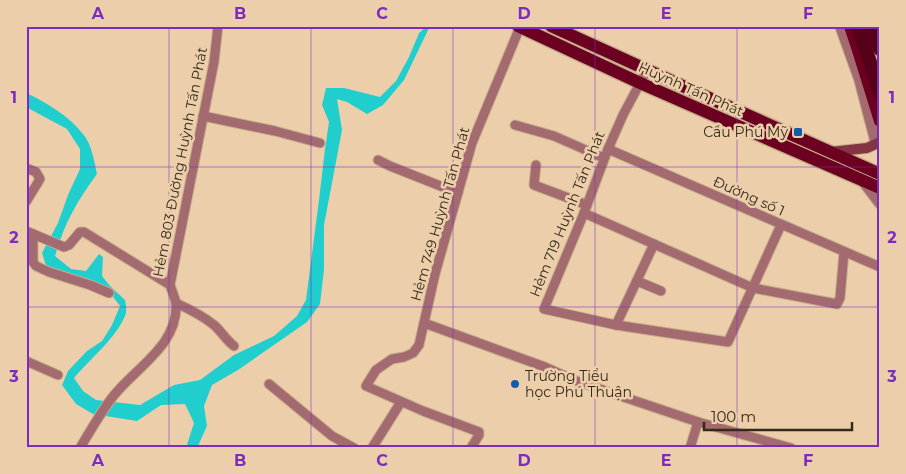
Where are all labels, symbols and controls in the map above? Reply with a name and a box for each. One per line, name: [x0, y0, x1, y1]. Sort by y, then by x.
text: A: [91, 4, 105, 23]
text: B: [234, 4, 246, 23]
text: C: [376, 4, 388, 23]
text: D: [517, 4, 531, 23]
text: E: [661, 4, 671, 23]
text: F: [803, 4, 813, 23]
street label: Hẻm 803 Đường Huỳnh Tấn Phát: [149, 45, 211, 278]
street label: Huỳnh Tấn Phát: [636, 58, 747, 120]
text: 1: [11, 88, 17, 107]
text: 1: [889, 88, 895, 107]
place label: Cầu Phú Mỹ: [703, 123, 788, 141]
street label: Hẻm 749 Huỳnh Tấn Phát: [406, 124, 474, 303]
marker: Cầu Phú Mỹ: [792, 126, 804, 138]
street label: Hẻm 719 Huỳnh Tấn Phát: [525, 128, 609, 300]
street label: Đường số 1: [710, 172, 788, 220]
text: 2: [9, 228, 19, 247]
text: 2: [887, 228, 897, 247]
text: 3: [8, 367, 19, 386]
place label: Trường Tiểu học Phú Thuận: [525, 367, 632, 401]
text: 3: [886, 367, 897, 386]
marker: Trường Tiểu học Phú Thuận: [509, 378, 521, 390]
scale bar: [704, 399, 851, 431]
text: 100 m: [711, 407, 756, 426]
text: A: [91, 451, 105, 470]
text: B: [234, 451, 246, 470]
text: C: [376, 451, 388, 470]
text: D: [517, 451, 531, 470]
text: E: [661, 451, 671, 470]
text: F: [803, 451, 813, 470]

